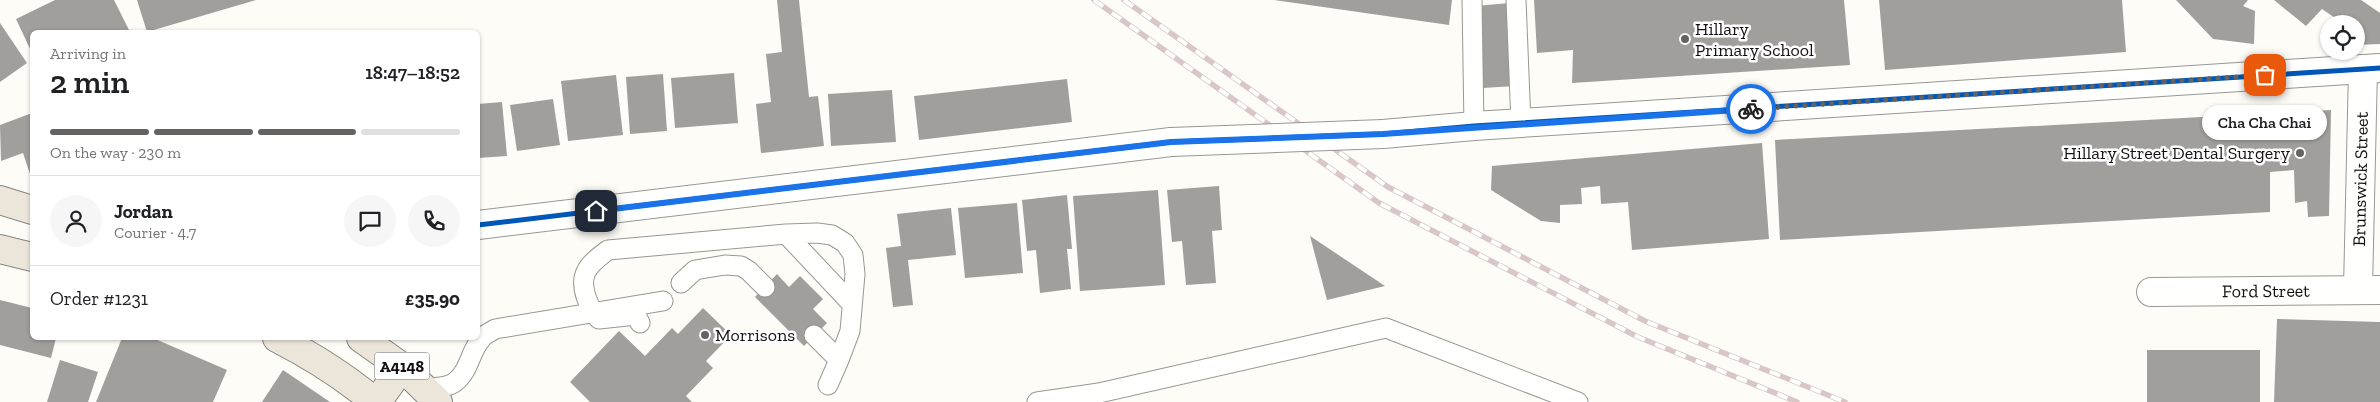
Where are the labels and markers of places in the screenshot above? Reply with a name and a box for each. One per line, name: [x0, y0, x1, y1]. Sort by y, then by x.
place label: Hillary Primary School: [1695, 18, 1814, 61]
marker: Hillary Primary School: [1679, 33, 1691, 45]
pin: [2244, 54, 2286, 96]
callout: Cha Cha Chai: [2202, 105, 2328, 140]
place label: Hillary Street Dental Surgery: [2063, 142, 2291, 164]
marker: Hillary Street Dental Surgery: [2294, 147, 2306, 159]
pin: [575, 190, 617, 232]
place label: Morrisons: [715, 324, 795, 346]
marker: Morrisons: [699, 329, 711, 341]

